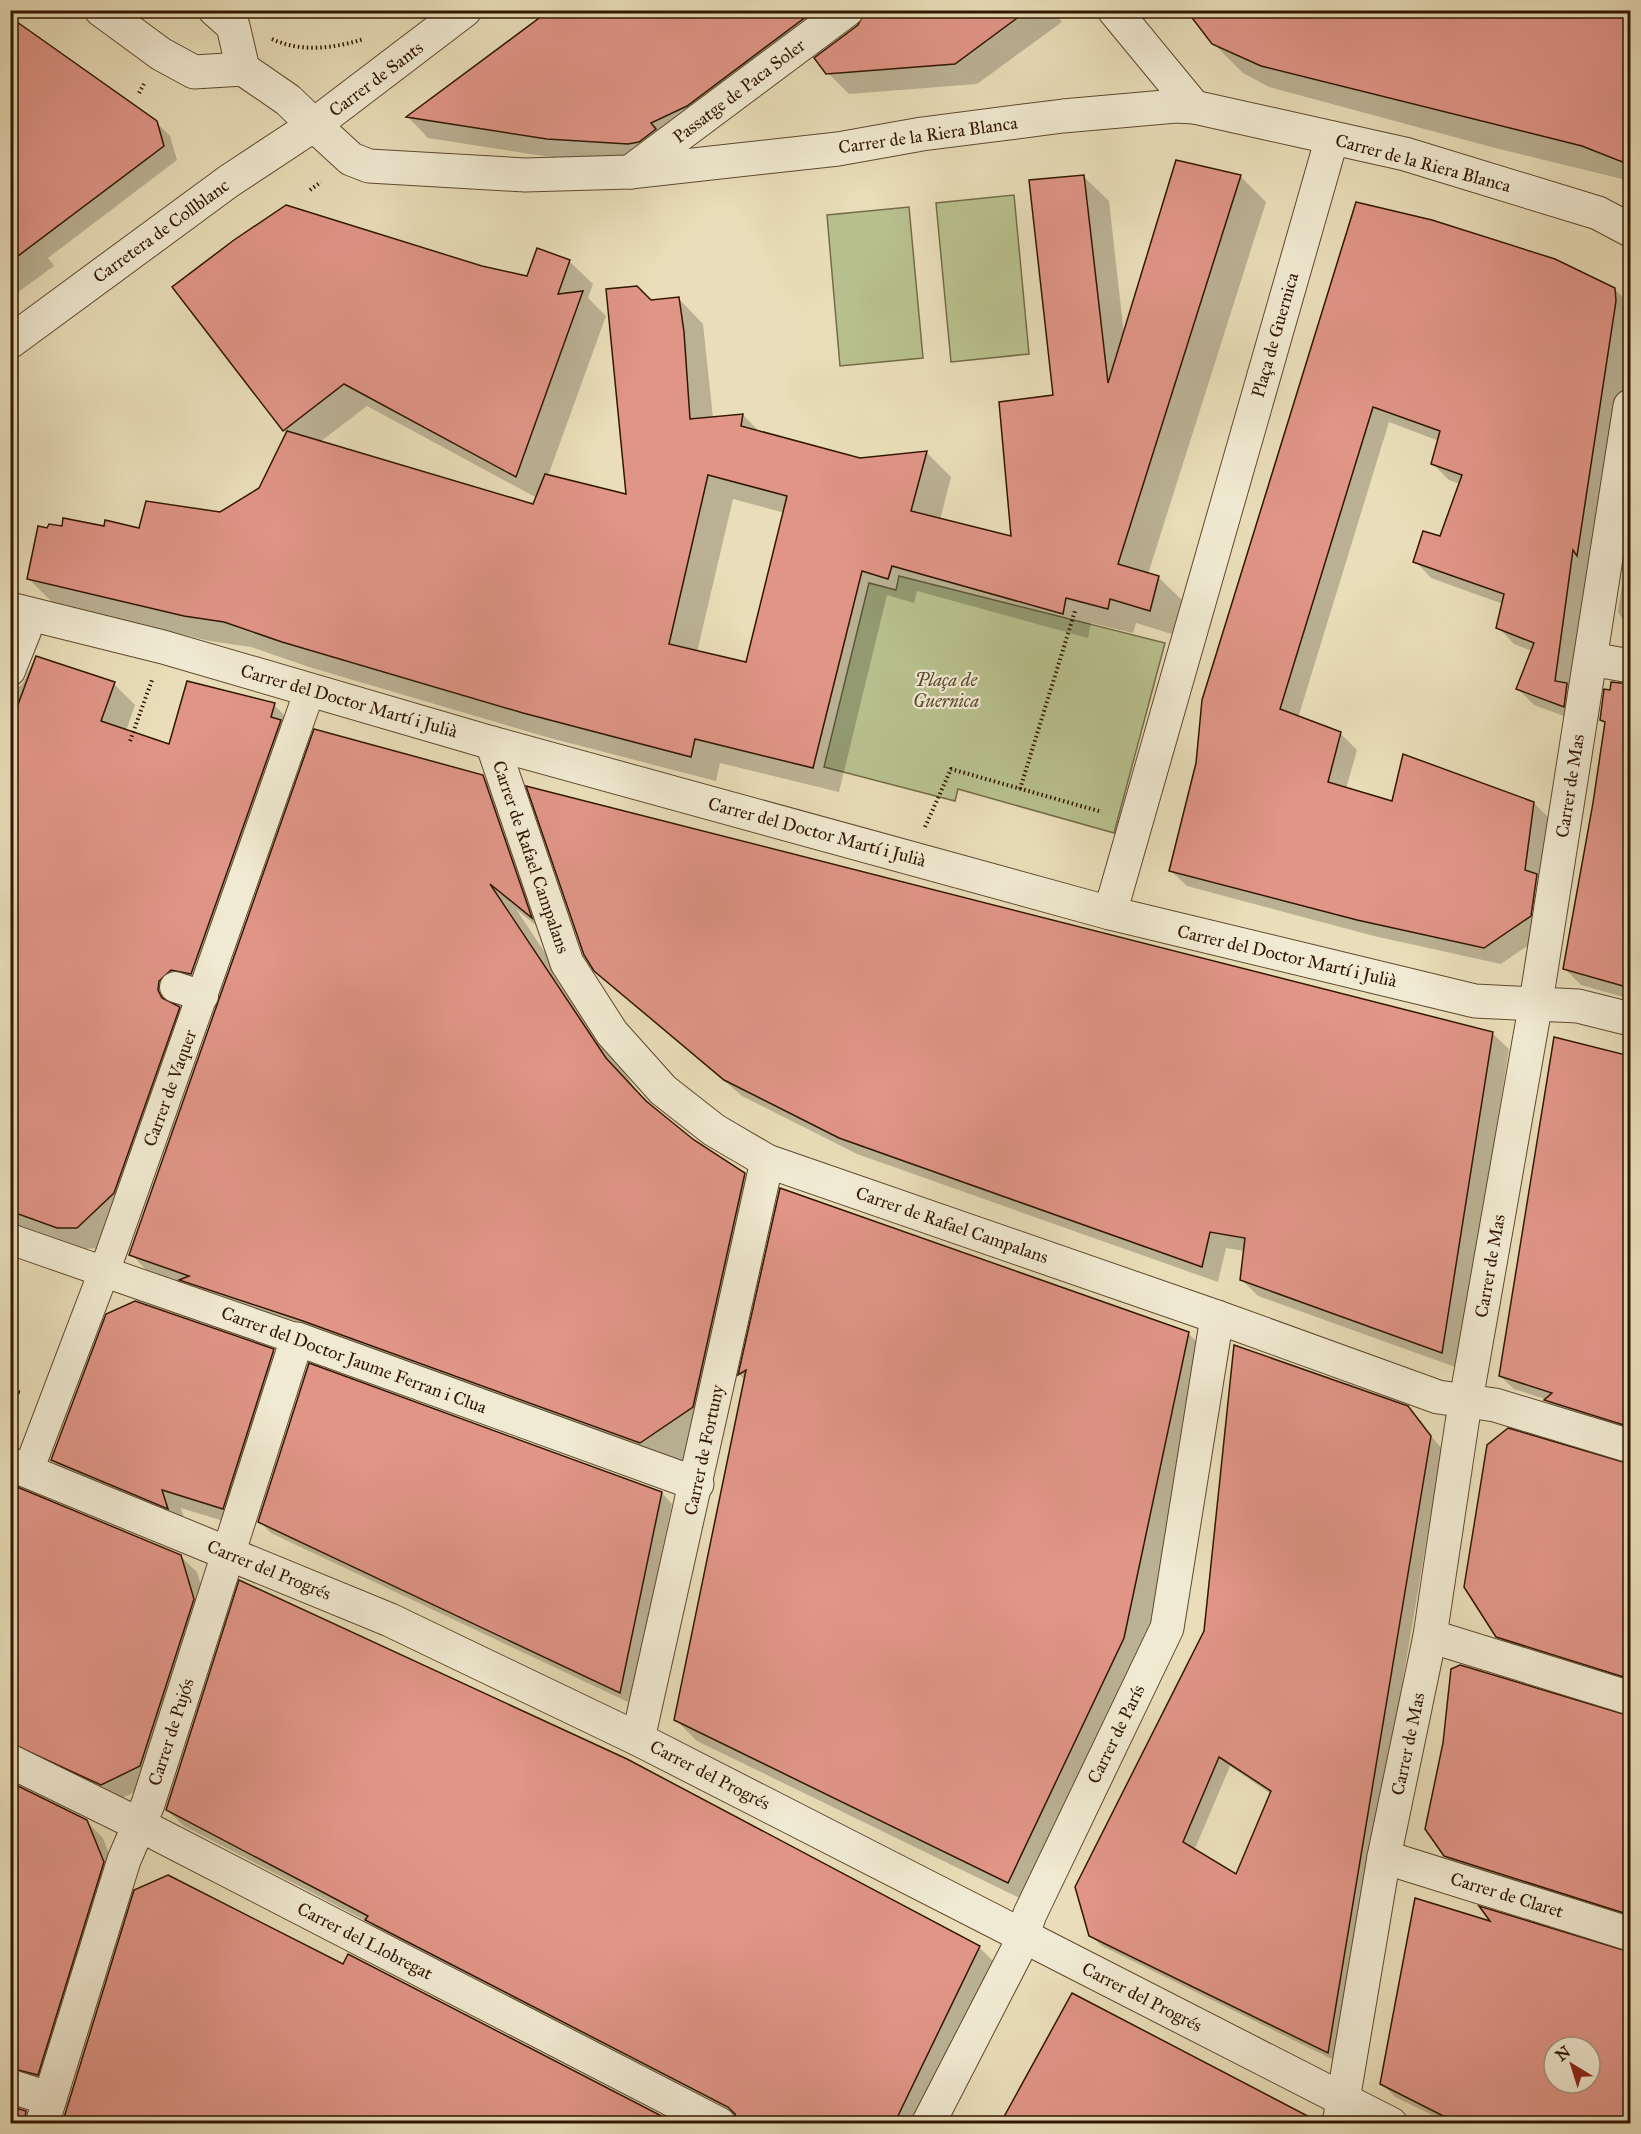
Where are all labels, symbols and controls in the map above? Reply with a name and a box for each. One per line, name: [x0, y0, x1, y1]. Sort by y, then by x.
street label: Passatge de Paca Soler: [668, 34, 810, 149]
street label: Carrer de Sants: [325, 36, 427, 122]
street label: Carrer de la Riera Blanca: [837, 111, 1019, 158]
street label: Carrer de la Riera Blanca: [1333, 129, 1513, 197]
street label: Carretera de Collblanc: [89, 174, 234, 288]
street label: Plaça de Guernica: [1247, 270, 1303, 400]
street label: Carrer del Doctor Martí i Julià: [238, 659, 460, 744]
park label: Plaça de Guernica: [913, 669, 979, 712]
street label: Carrer de Mas: [1551, 733, 1589, 839]
street label: Carrer de Rafael Campalans: [488, 758, 574, 956]
street label: Carrer del Doctor Martí i Julià: [705, 792, 929, 873]
street label: Carrer del Doctor Martí i Julià: [1175, 920, 1399, 993]
street label: Carrer de Vaquer: [139, 1026, 202, 1150]
street label: Carrer de Rafael Campalans: [853, 1182, 1051, 1268]
street label: Carrer de Mas: [1470, 1213, 1510, 1319]
street label: Carrer del Doctor Jaume Ferran i Clua: [218, 1302, 490, 1419]
street label: Carrer de Fortuny: [679, 1382, 729, 1517]
street label: Carrer del Progrés: [203, 1535, 334, 1606]
street label: Carrer de Pujós: [143, 1675, 199, 1789]
street label: Carrer de París: [1083, 1681, 1149, 1787]
street label: Carrer de Mas: [1386, 1691, 1430, 1797]
street label: Carrer del Progrés: [646, 1735, 774, 1816]
street label: Carrer de Claret: [1448, 1867, 1567, 1923]
street label: Carrer del Llobregat: [293, 1897, 437, 1986]
street label: Carrer del Progrés: [1078, 1957, 1206, 2038]
north arrow: [1542, 2035, 1602, 2095]
text: N: [1552, 2042, 1575, 2065]

